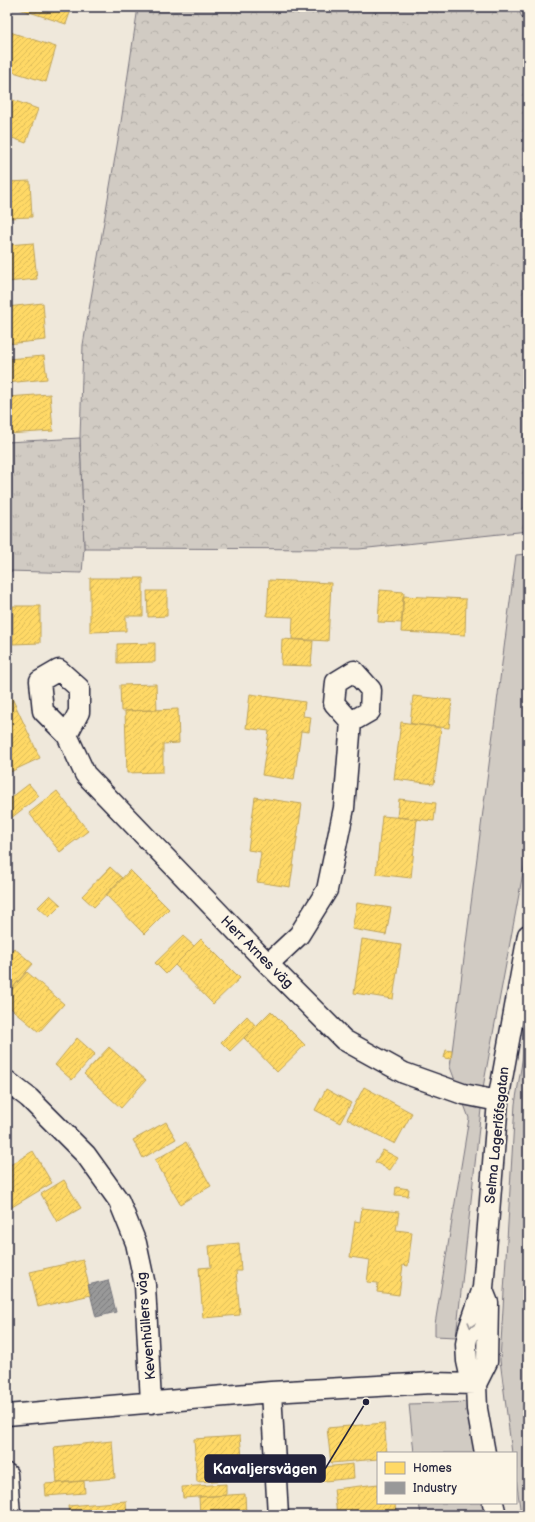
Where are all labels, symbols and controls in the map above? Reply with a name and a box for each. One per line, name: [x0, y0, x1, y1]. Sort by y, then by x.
street label: Herr Arnes väg: [217, 912, 297, 992]
street label: Selma Lagerlöfsgatan: [481, 1066, 513, 1204]
street label: Kevenhüllers väg: [133, 1271, 159, 1381]
one-way arrow: [467, 1321, 476, 1328]
legend: [377, 1452, 517, 1504]
callout: Kavaljersvägen: [205, 1455, 325, 1482]
text: Kavaljersvägen: [213, 1460, 317, 1479]
text: Homes: [413, 1461, 452, 1476]
text: Industry: [413, 1481, 458, 1496]

